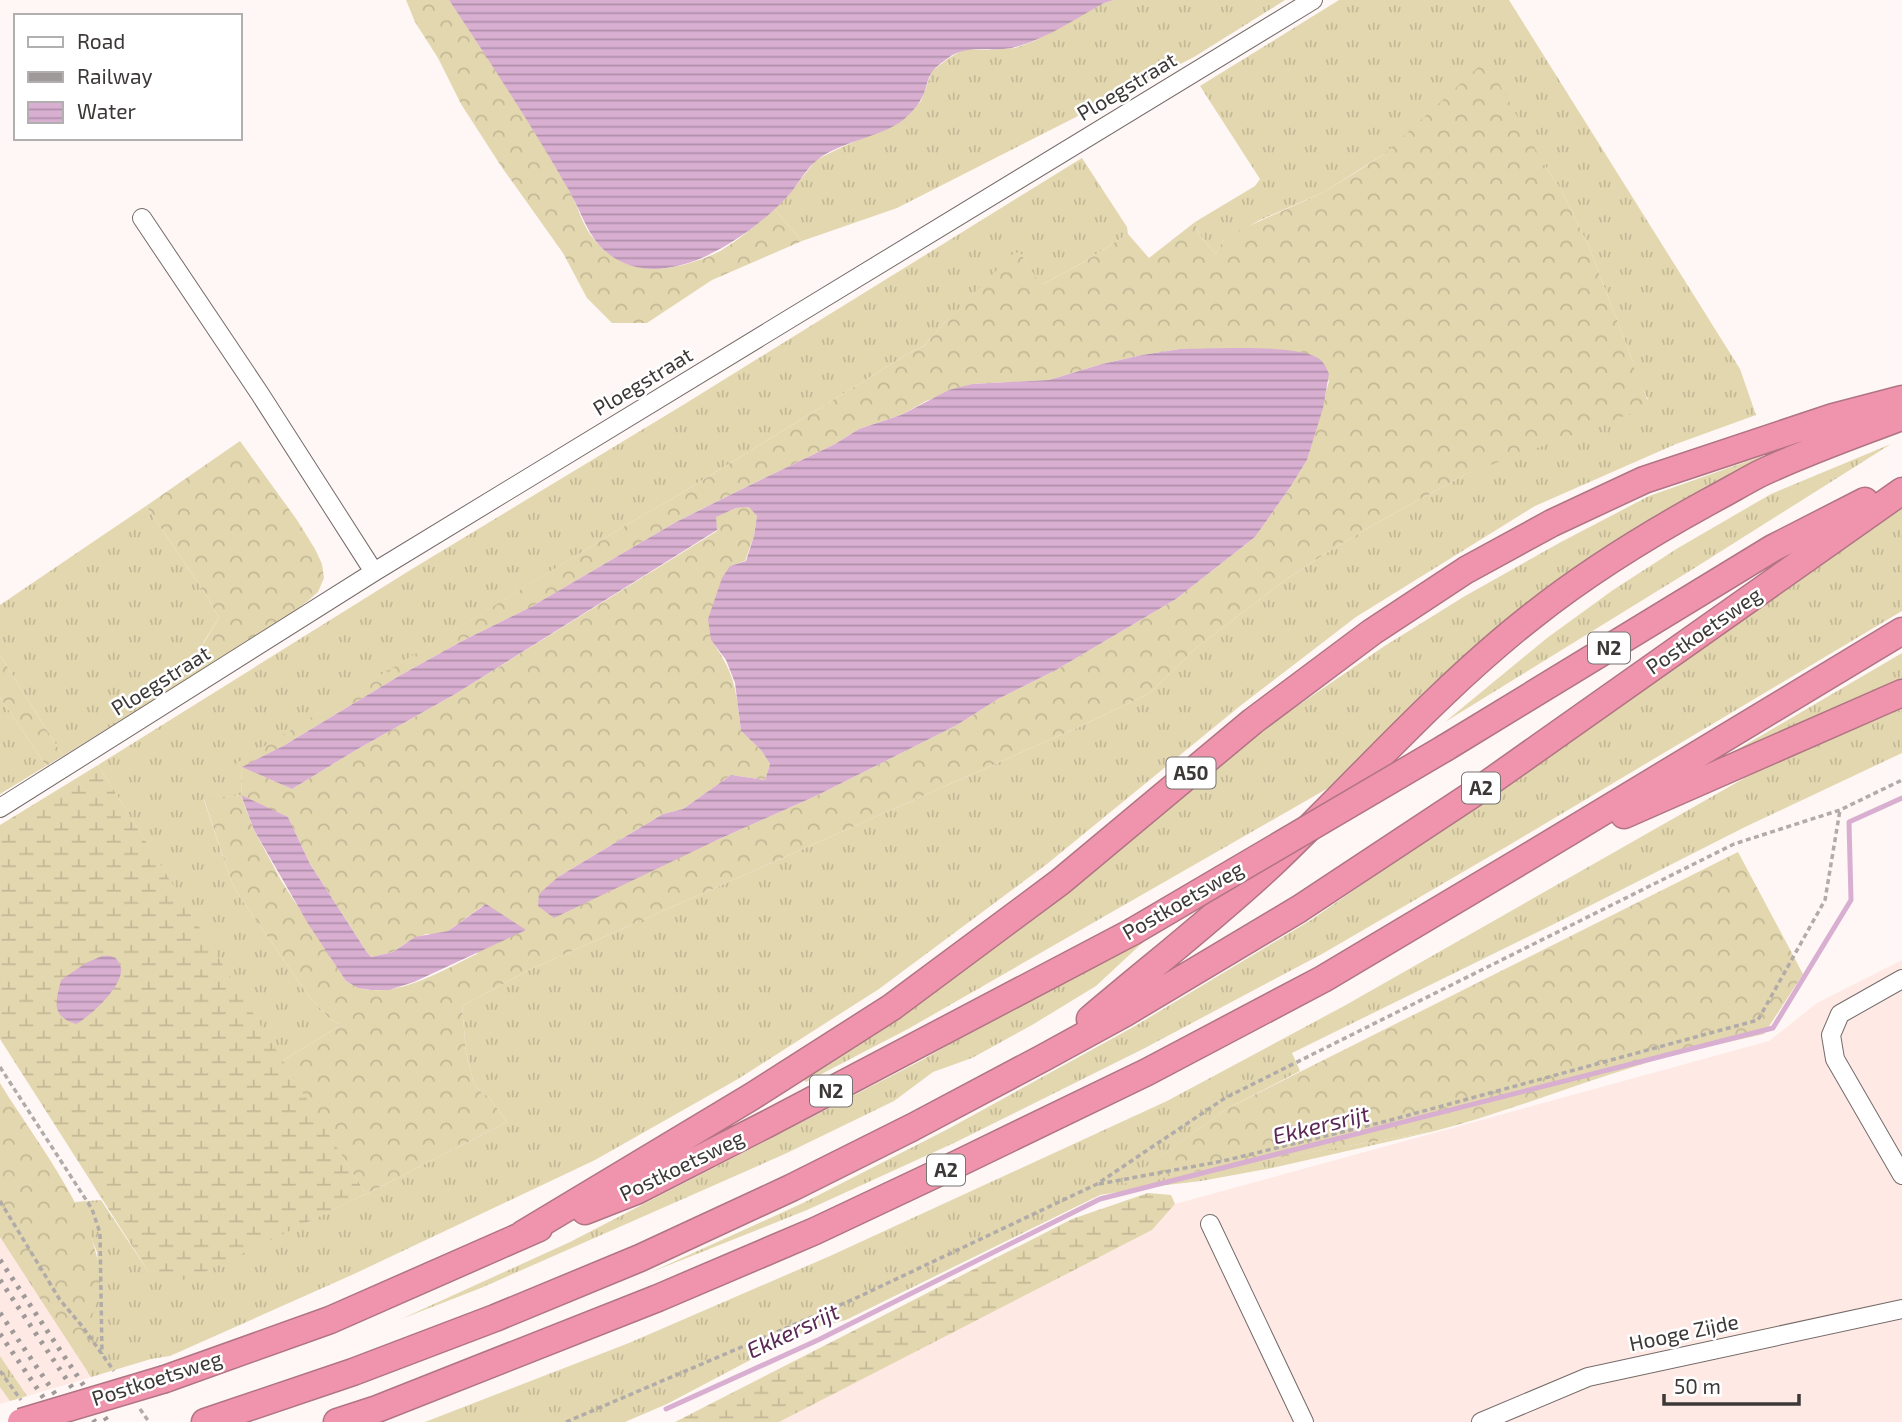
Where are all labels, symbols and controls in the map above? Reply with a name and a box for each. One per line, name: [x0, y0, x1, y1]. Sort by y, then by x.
legend: [14, 14, 242, 140]
text: Road: [77, 28, 125, 53]
street label: Ploegstraat: [1072, 46, 1181, 125]
text: Railway: [77, 63, 153, 88]
text: Water: [77, 98, 136, 123]
street label: Ploegstraat: [588, 341, 697, 420]
street label: Postkoetsweg: [1641, 581, 1766, 679]
road number: N2: [1588, 632, 1630, 664]
street label: Ploegstraat: [106, 640, 214, 720]
road number: A50: [1166, 758, 1216, 788]
road number: A2: [1462, 772, 1500, 804]
street label: Postkoetsweg: [1117, 855, 1247, 944]
road number: N2: [810, 1076, 852, 1106]
water label: Ekkersrijt: [1269, 1098, 1372, 1150]
street label: Postkoetsweg: [615, 1124, 748, 1206]
road number: A2: [927, 1154, 965, 1186]
water label: Ekkersrijt: [742, 1296, 844, 1364]
street label: Hooge Zijde: [1627, 1308, 1741, 1356]
street label: Postkoetsweg: [88, 1345, 225, 1410]
scale bar: [1664, 1362, 1799, 1406]
text: 50 m: [1674, 1373, 1721, 1398]

